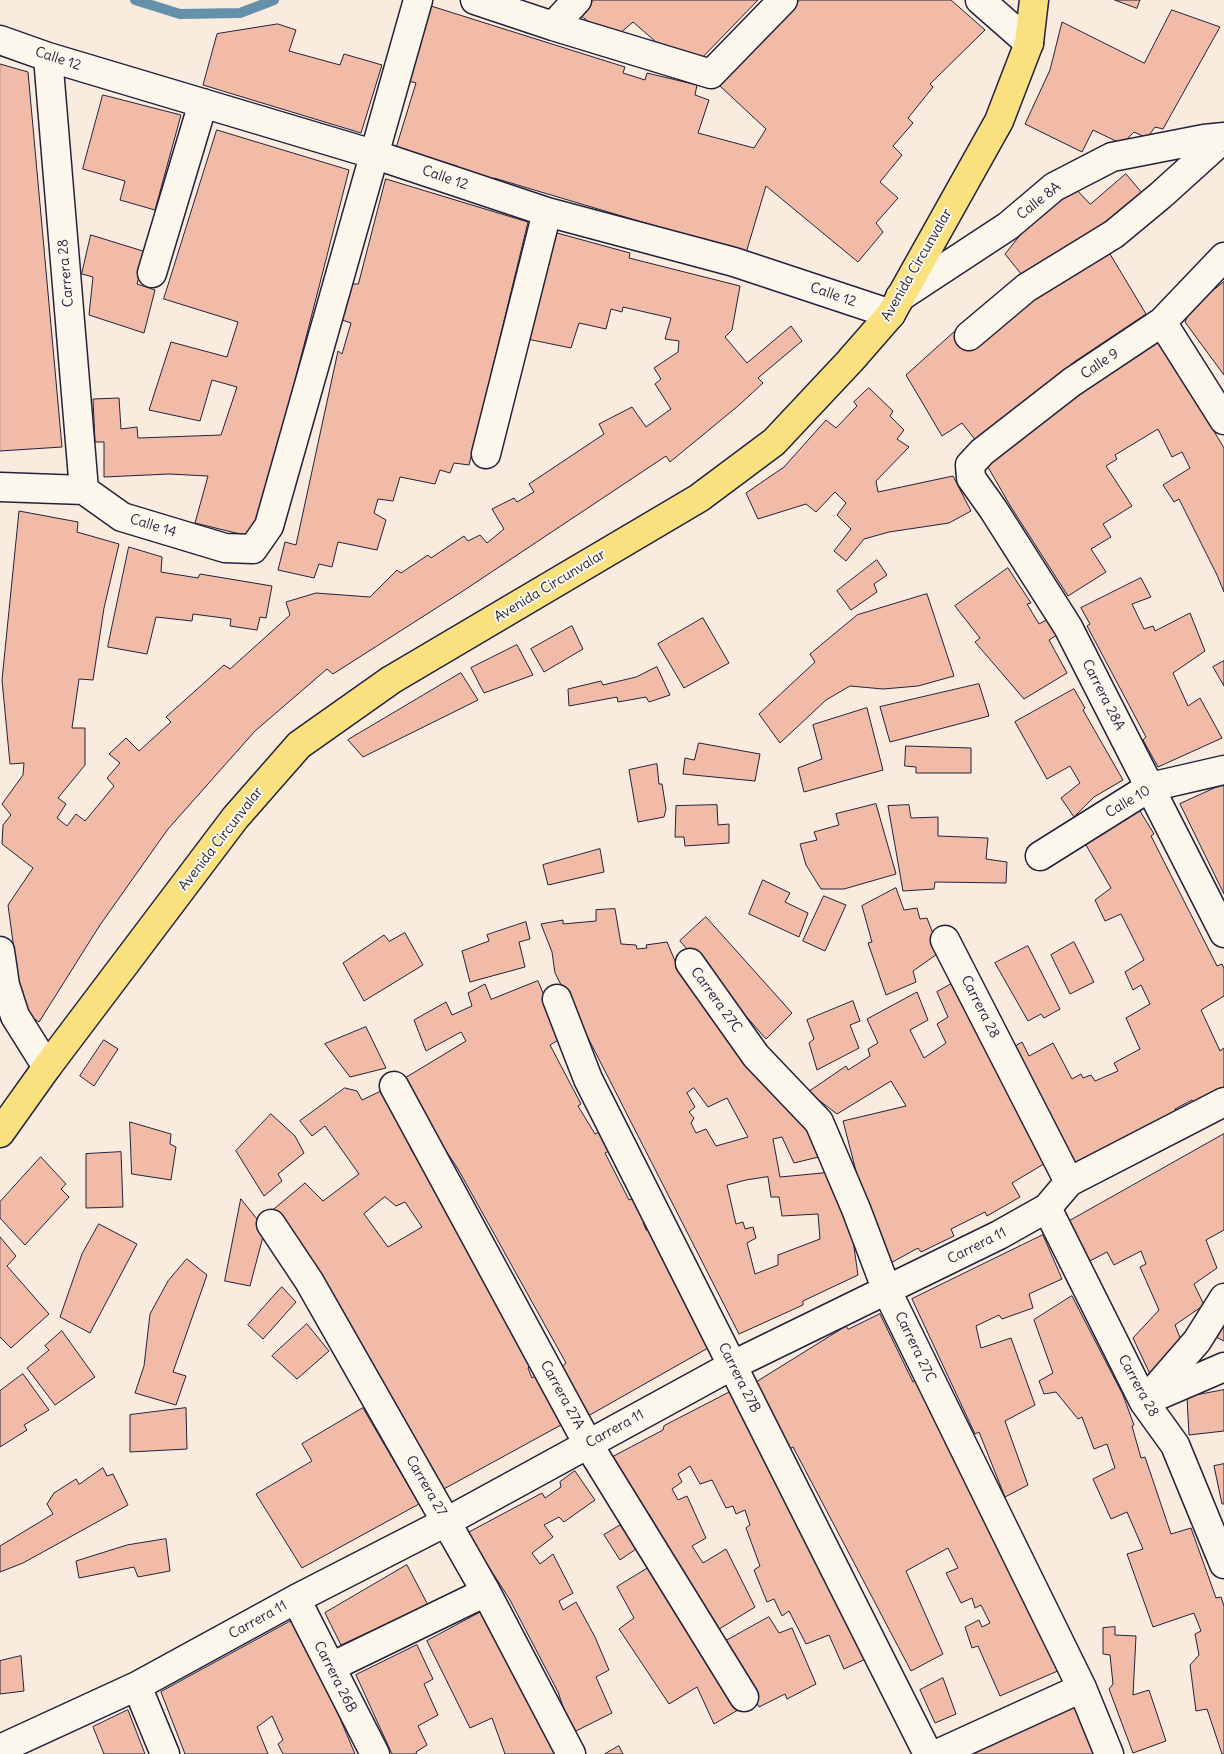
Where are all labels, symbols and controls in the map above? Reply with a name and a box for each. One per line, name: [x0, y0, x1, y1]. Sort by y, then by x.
street label: Calle 12: [33, 44, 83, 74]
street label: Calle 12: [420, 162, 470, 194]
street label: Calle 8A: [1014, 179, 1064, 223]
street label: Avenida Circunvalar: [878, 206, 956, 324]
street label: Carrera 28: [55, 238, 77, 308]
street label: Calle 12: [808, 279, 858, 311]
street label: Calle 9: [1078, 345, 1122, 383]
street label: Calle 14: [128, 511, 178, 541]
street label: Avenida Circunvalar: [491, 546, 609, 626]
street label: Carrera 28A: [1078, 657, 1128, 733]
street label: Calle 10: [1103, 782, 1153, 822]
street label: Avenida Circunvalar: [175, 784, 267, 894]
street label: Carrera 27C: [687, 964, 745, 1036]
street label: Carrera 28: [957, 973, 1003, 1041]
street label: Carrera 11: [945, 1224, 1009, 1268]
street label: Carrera 27C: [891, 1309, 939, 1385]
street label: Carrera 27B: [714, 1340, 764, 1416]
street label: Carrera 28: [1114, 1352, 1162, 1420]
street label: Carrera 27A: [536, 1358, 588, 1432]
street label: Carrera 11: [583, 1406, 647, 1452]
street label: Carrera 27: [402, 1453, 450, 1519]
street label: Carrera 11: [226, 1597, 290, 1643]
street label: Carrera 26B: [310, 1639, 360, 1715]

